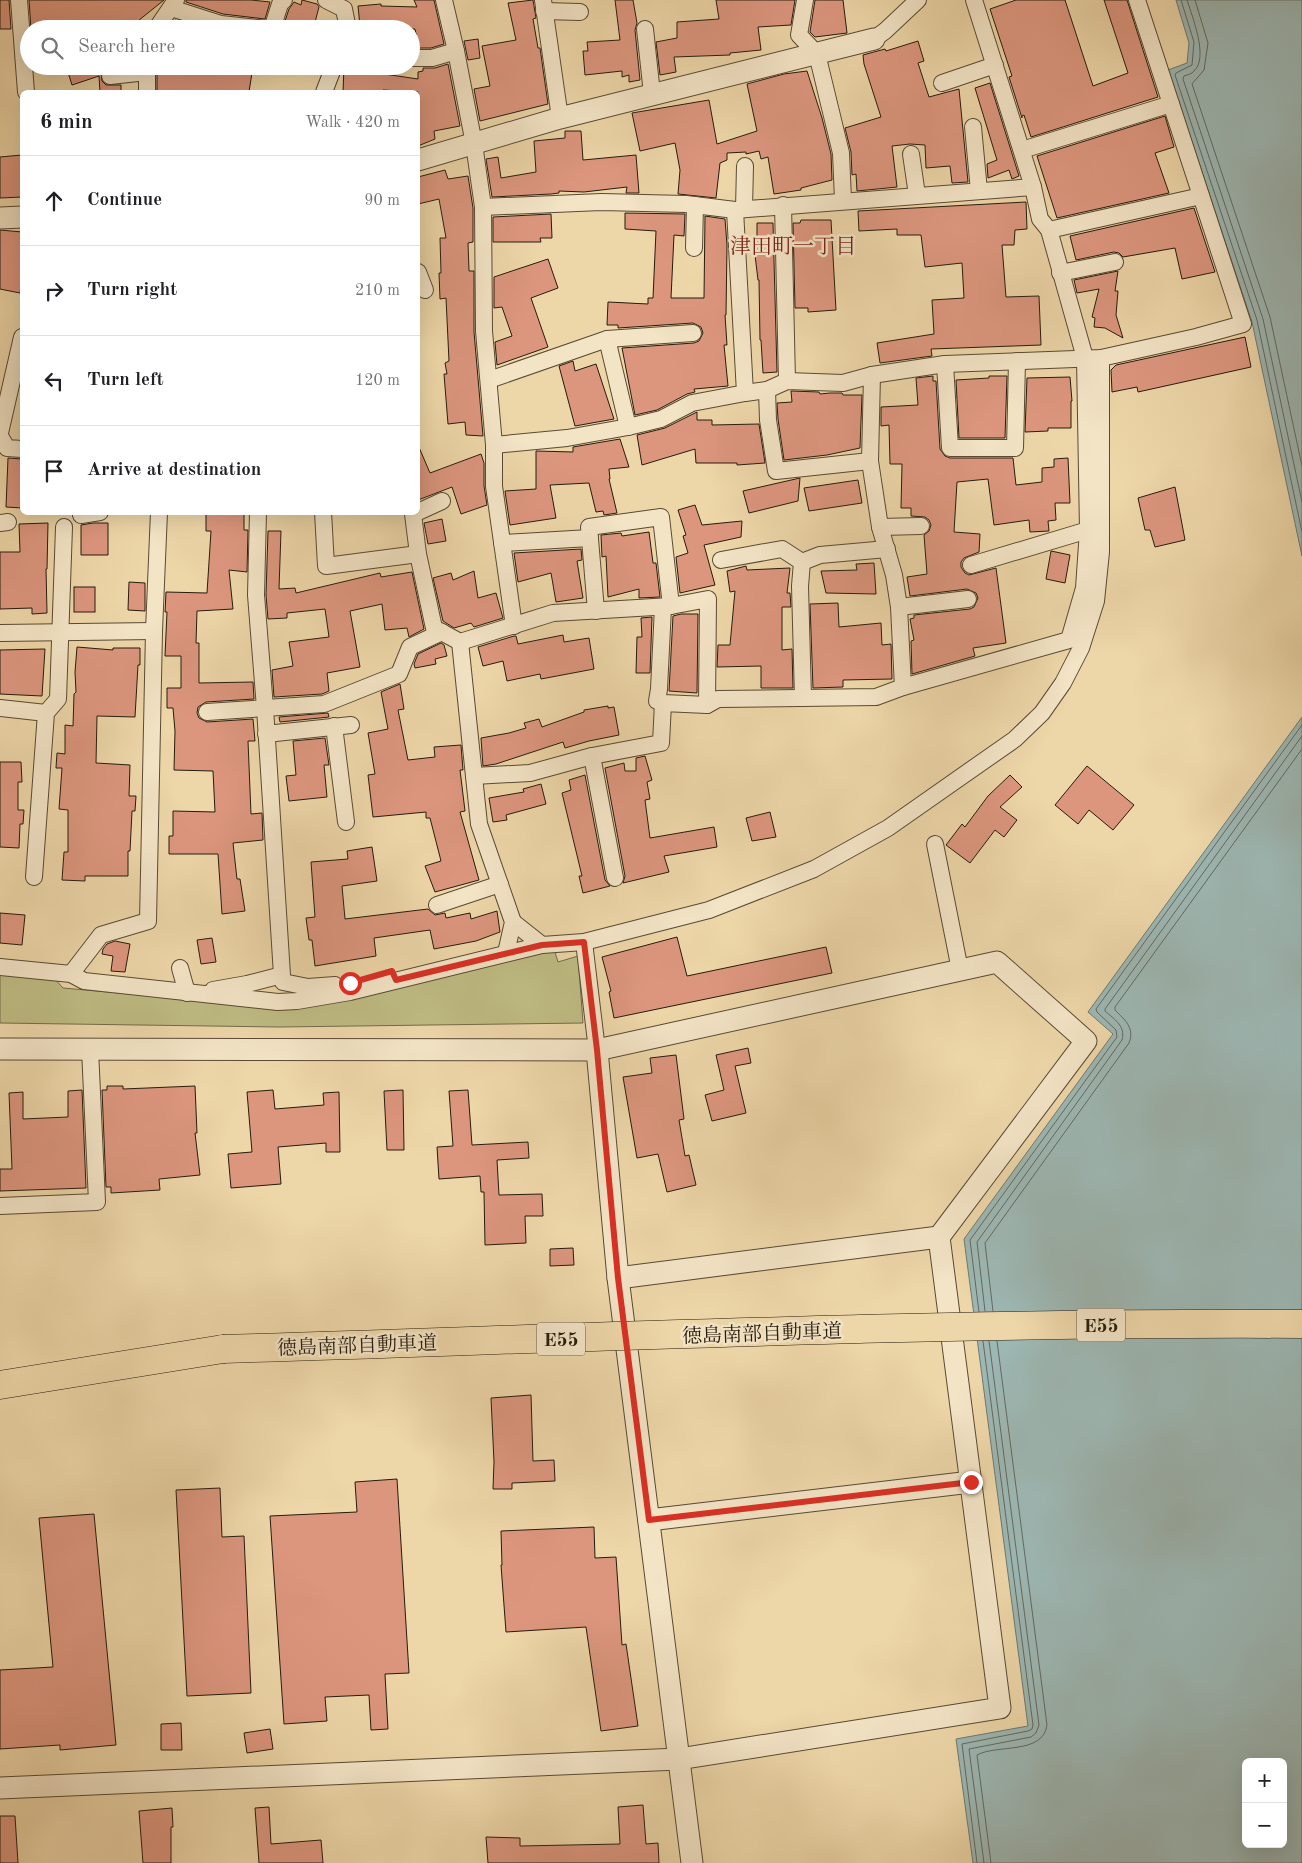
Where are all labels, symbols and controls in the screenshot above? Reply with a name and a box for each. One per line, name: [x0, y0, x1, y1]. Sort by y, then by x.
search box: [20, 20, 420, 75]
icon: search: [38, 34, 66, 62]
text: Search here: [78, 38, 175, 57]
text: 6 min: [40, 112, 93, 133]
text: Walk · 420 m: [305, 115, 400, 131]
icon: ahead: [40, 187, 68, 215]
text: Continue: [87, 191, 162, 210]
text: 90 m: [364, 193, 400, 209]
district label: 津田町一丁目: [730, 235, 856, 258]
icon: right: [40, 277, 68, 305]
text: Turn right: [87, 281, 177, 300]
text: 210 m: [355, 283, 400, 299]
icon: left: [40, 367, 68, 395]
text: Turn left: [87, 371, 164, 390]
text: 120 m: [355, 373, 400, 389]
icon: arrive: [40, 457, 68, 485]
text: Arrive at destination: [87, 461, 261, 480]
route start: [339, 972, 362, 995]
road number: E55: [1077, 1308, 1125, 1342]
street label: 徳島南部自動車道: [682, 1320, 842, 1348]
road number: E55: [537, 1322, 585, 1356]
street label: 徳島南部自動車道: [277, 1332, 437, 1360]
route end: [960, 1471, 983, 1494]
map controls: [1242, 1758, 1287, 1848]
button: +: [1242, 1758, 1287, 1803]
button: −: [1242, 1803, 1287, 1848]

